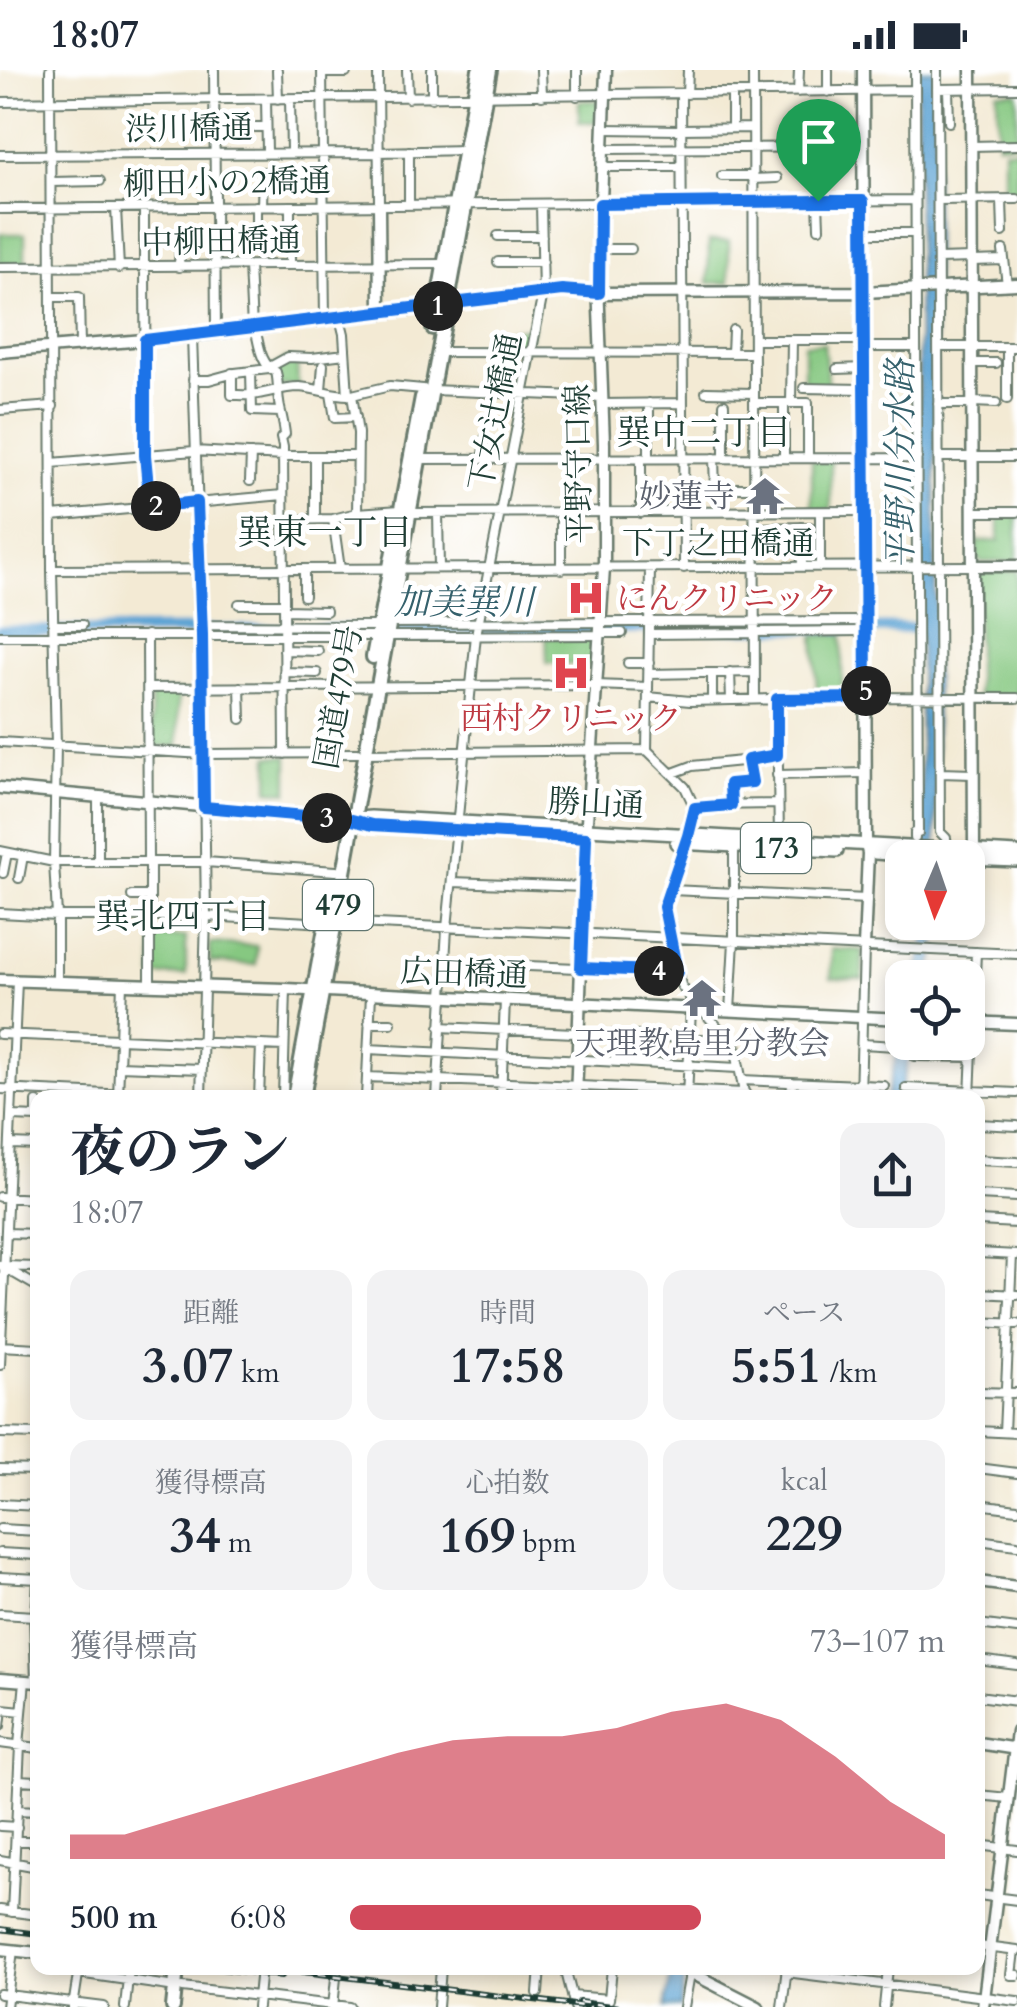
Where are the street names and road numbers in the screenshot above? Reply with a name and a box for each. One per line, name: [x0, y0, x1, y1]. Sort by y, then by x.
street label: 渋川橋通: [125, 106, 253, 152]
street label: 柳田小の2橋通: [122, 159, 332, 207]
street label: 中柳田橋通: [141, 219, 301, 265]
street label: 下女辻橋通: [459, 329, 533, 495]
street label: 平野守口線: [556, 384, 602, 544]
street label: 下丁之田橋通: [622, 522, 814, 566]
street label: 国道479号: [305, 622, 373, 772]
street label: 勝山通: [547, 780, 645, 828]
road number: 173: [741, 823, 811, 873]
road number: 479: [303, 880, 373, 930]
street label: 広田橋通: [399, 950, 529, 998]

